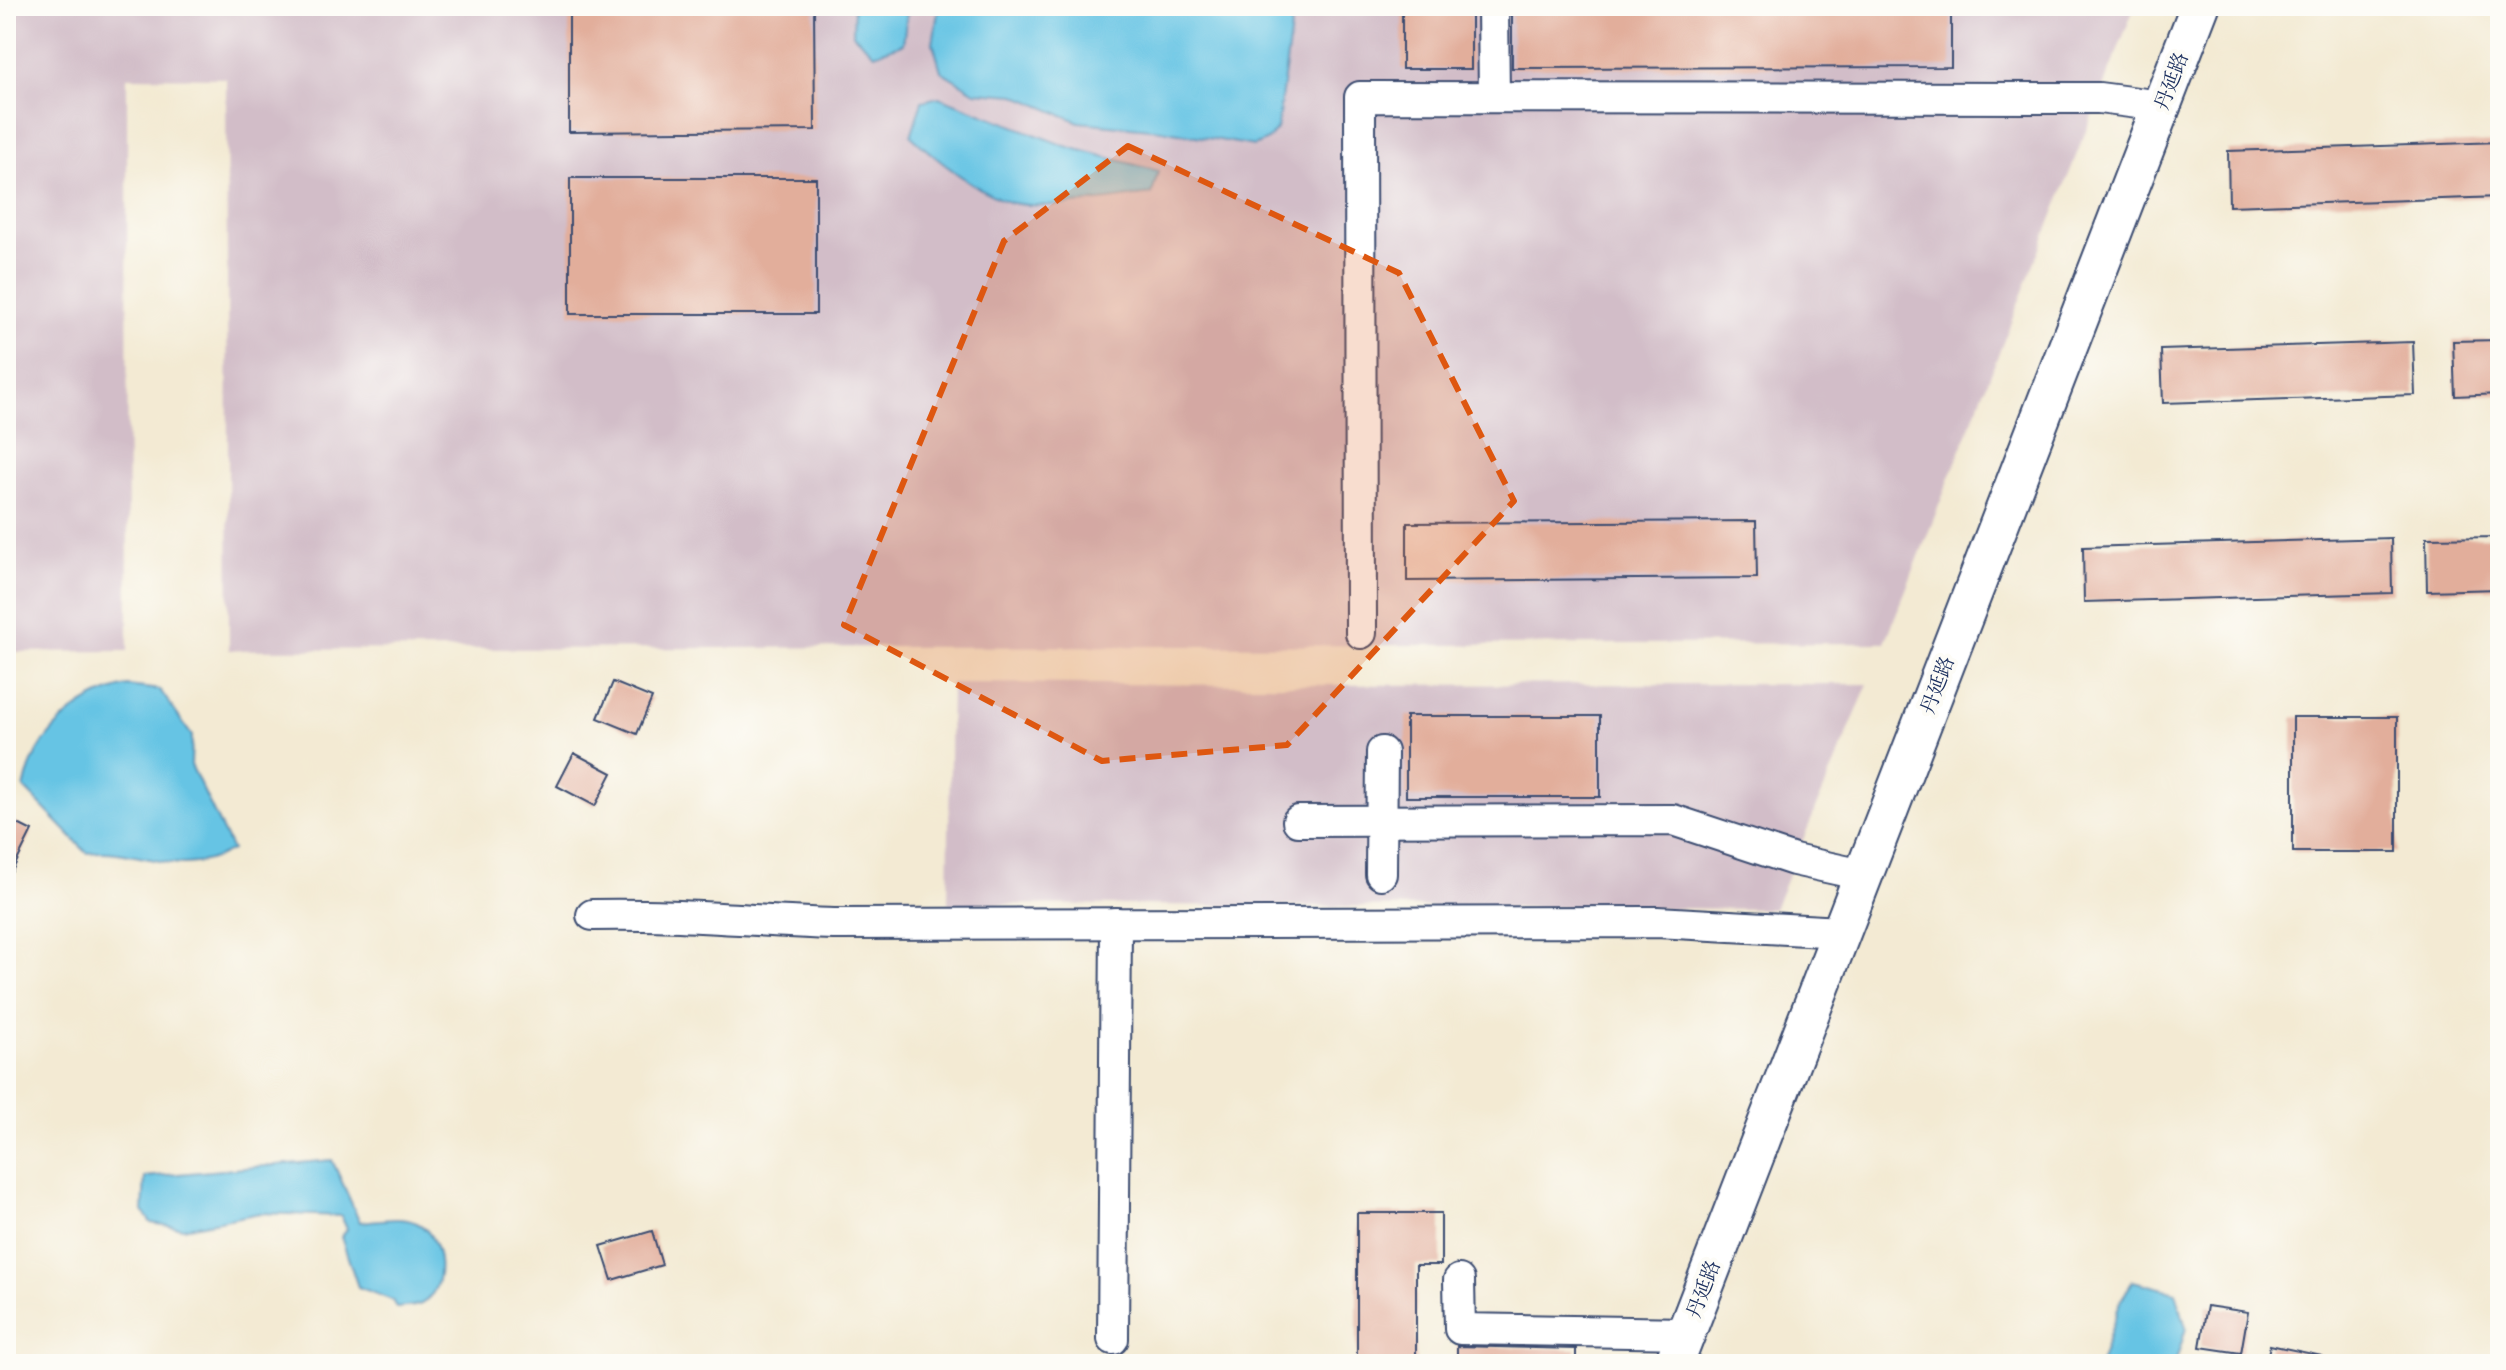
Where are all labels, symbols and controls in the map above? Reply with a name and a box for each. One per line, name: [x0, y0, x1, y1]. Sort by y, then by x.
street label: 丹延路: [2149, 49, 2193, 113]
street label: 丹延路: [1915, 653, 1959, 717]
street label: 丹延路: [1681, 1257, 1725, 1321]

